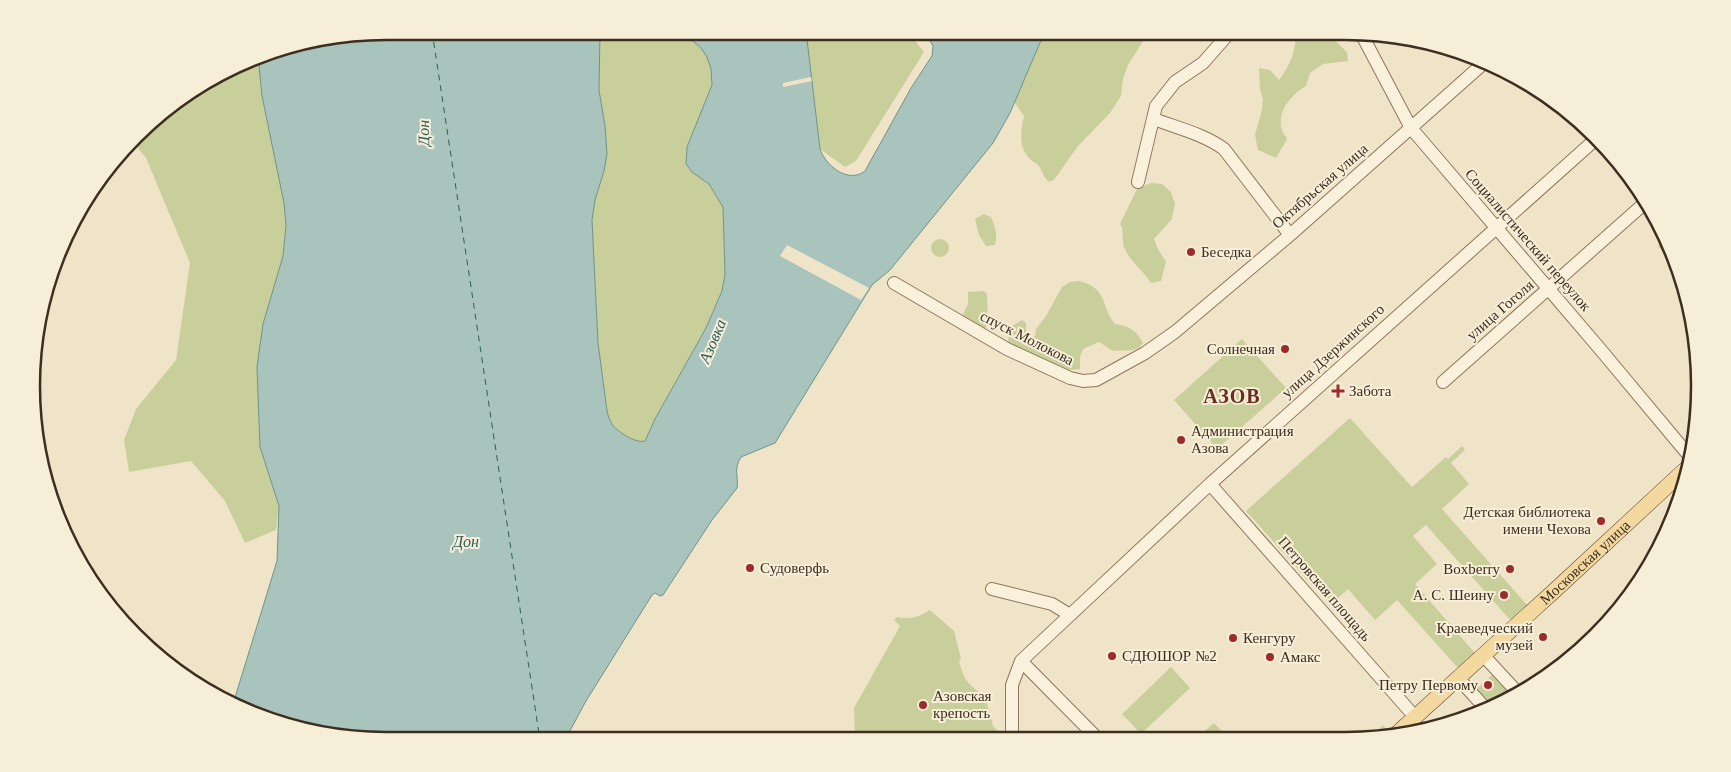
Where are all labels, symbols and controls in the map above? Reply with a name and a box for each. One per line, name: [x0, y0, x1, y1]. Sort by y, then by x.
water label: Дон: [415, 120, 433, 148]
street label: Октябрьская улица: [1269, 140, 1371, 232]
street label: Социалистический переулок: [1462, 166, 1595, 315]
place label: Беседка: [1201, 244, 1252, 260]
marker: Беседка: [1185, 246, 1197, 258]
street label: улица Гоголя: [1463, 277, 1537, 343]
street label: улица Дзержинского: [1279, 301, 1387, 401]
street label: спуск Молокова: [978, 308, 1077, 369]
water label: Азовка: [695, 317, 729, 367]
place label: Солнечная: [1207, 341, 1275, 357]
marker: Солнечная: [1279, 343, 1291, 355]
place label: Забота: [1349, 383, 1392, 399]
marker: Забота: [1331, 384, 1345, 398]
district label: АЗОВ: [1203, 385, 1261, 407]
place label: Администрация Азова: [1191, 423, 1294, 456]
marker: Администрация Азова: [1175, 434, 1187, 446]
place label: Детская библиотека имени Чехова: [1464, 504, 1591, 537]
marker: Детская библиотека имени Чехова: [1595, 515, 1607, 527]
street label: Московская улица: [1537, 517, 1634, 608]
water label: Дон: [451, 533, 479, 551]
street label: Петровская площадь: [1275, 534, 1375, 645]
place label: Судоверфь: [760, 560, 829, 576]
place label: Boxberry: [1443, 561, 1500, 577]
marker: Судоверфь: [744, 562, 756, 574]
marker: Boxberry: [1504, 563, 1516, 575]
place label: А. С. Шеину: [1413, 587, 1494, 603]
marker: А. С. Шеину: [1498, 589, 1510, 601]
place label: Краеведческий музей: [1437, 620, 1533, 653]
place label: Кенгуру: [1243, 630, 1296, 646]
marker: Краеведческий музей: [1537, 631, 1549, 643]
marker: Кенгуру: [1227, 632, 1239, 644]
place label: СДЮШОР №2: [1122, 648, 1217, 664]
place label: Амакс: [1280, 649, 1321, 665]
marker: СДЮШОР №2: [1106, 650, 1118, 662]
marker: Амакс: [1264, 651, 1276, 663]
place label: Петру Первому: [1379, 677, 1478, 693]
marker: Петру Первому: [1482, 679, 1494, 691]
place label: Азовская крепость: [933, 688, 992, 721]
marker: Азовская крепость: [917, 699, 929, 711]

